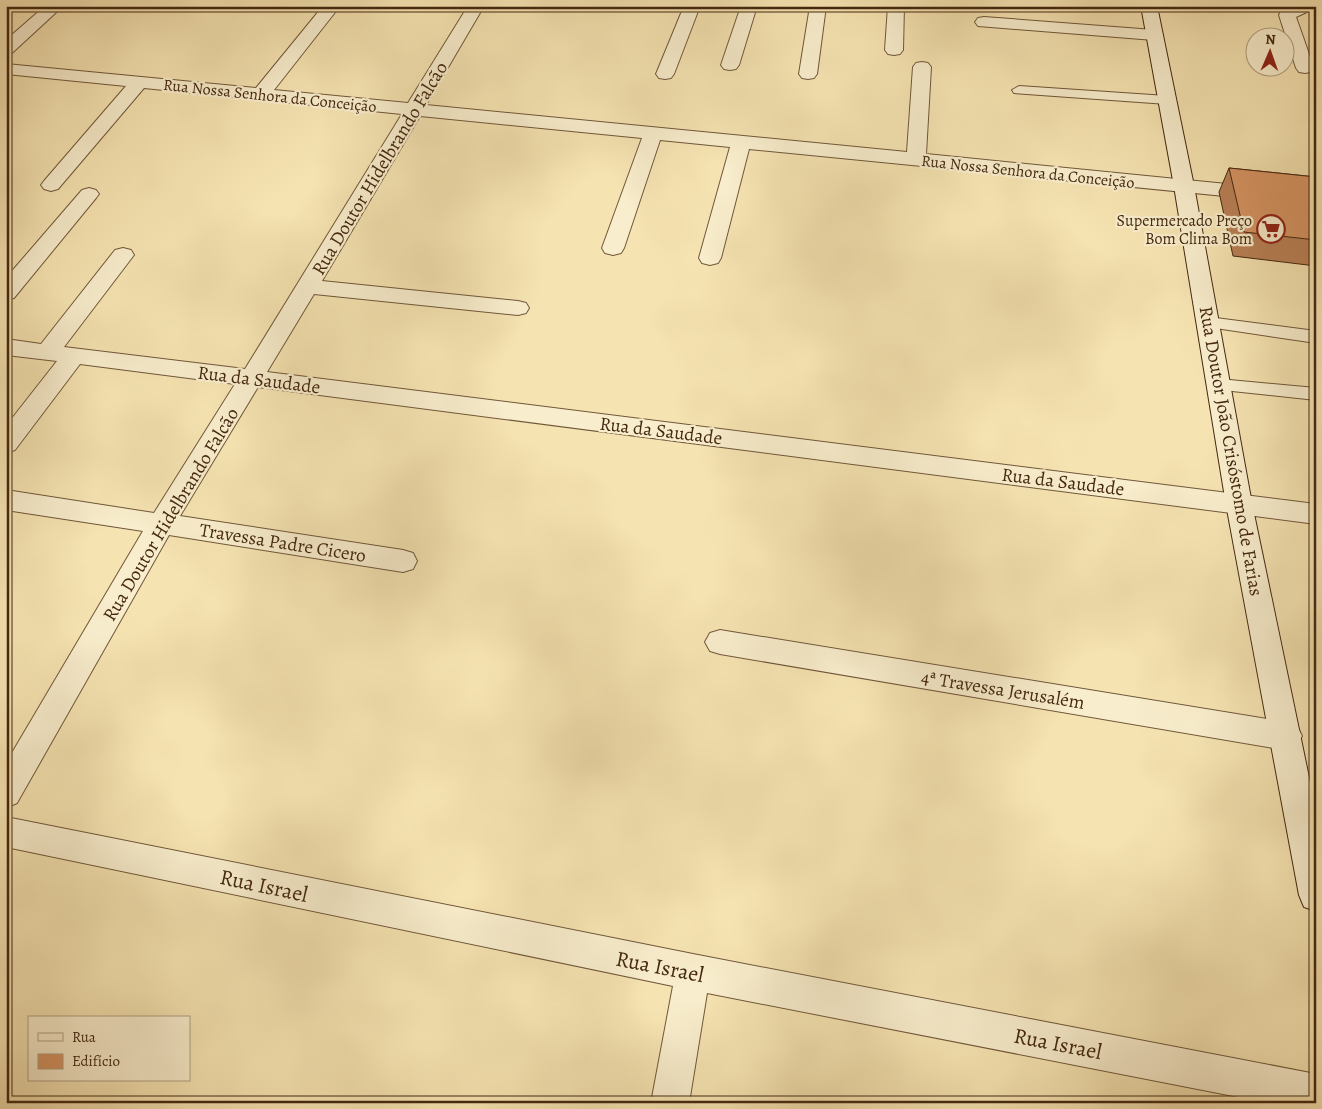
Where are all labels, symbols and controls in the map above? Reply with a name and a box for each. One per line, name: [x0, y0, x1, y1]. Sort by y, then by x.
north arrow: [1244, 28, 1294, 78]
text: N: [1265, 30, 1276, 49]
street label: Rua Doutor Hidelbrando Falcão: [306, 57, 454, 280]
street label: Rua Nossa Senhora da Conceição: [162, 74, 378, 118]
street label: Rua Nossa Senhora da Conceição: [920, 150, 1136, 194]
place label: Supermercado Preço Bom Clima Bom: [1117, 210, 1252, 250]
supermarket icon: Supermercado Preço Bom Clima Bom: [1256, 214, 1286, 244]
street label: Rua Doutor João Crisóstomo de Farias: [1193, 304, 1269, 598]
street label: Rua da Saudade: [196, 360, 322, 400]
street label: Rua Doutor Hidelbrando Falcão: [97, 403, 245, 626]
street label: Rua da Saudade: [598, 411, 724, 451]
street label: Rua da Saudade: [1000, 462, 1126, 502]
street label: Travessa Padre Cicero: [198, 517, 368, 569]
street label: 4ª Travessa Jerusalém: [919, 664, 1087, 716]
street label: Rua Israel: [217, 862, 311, 910]
street label: Rua Israel: [613, 944, 707, 990]
legend: [28, 1016, 190, 1082]
street label: Rua Israel: [1011, 1021, 1105, 1067]
text: Rua: [72, 1027, 96, 1047]
text: Edifício: [72, 1051, 120, 1071]

